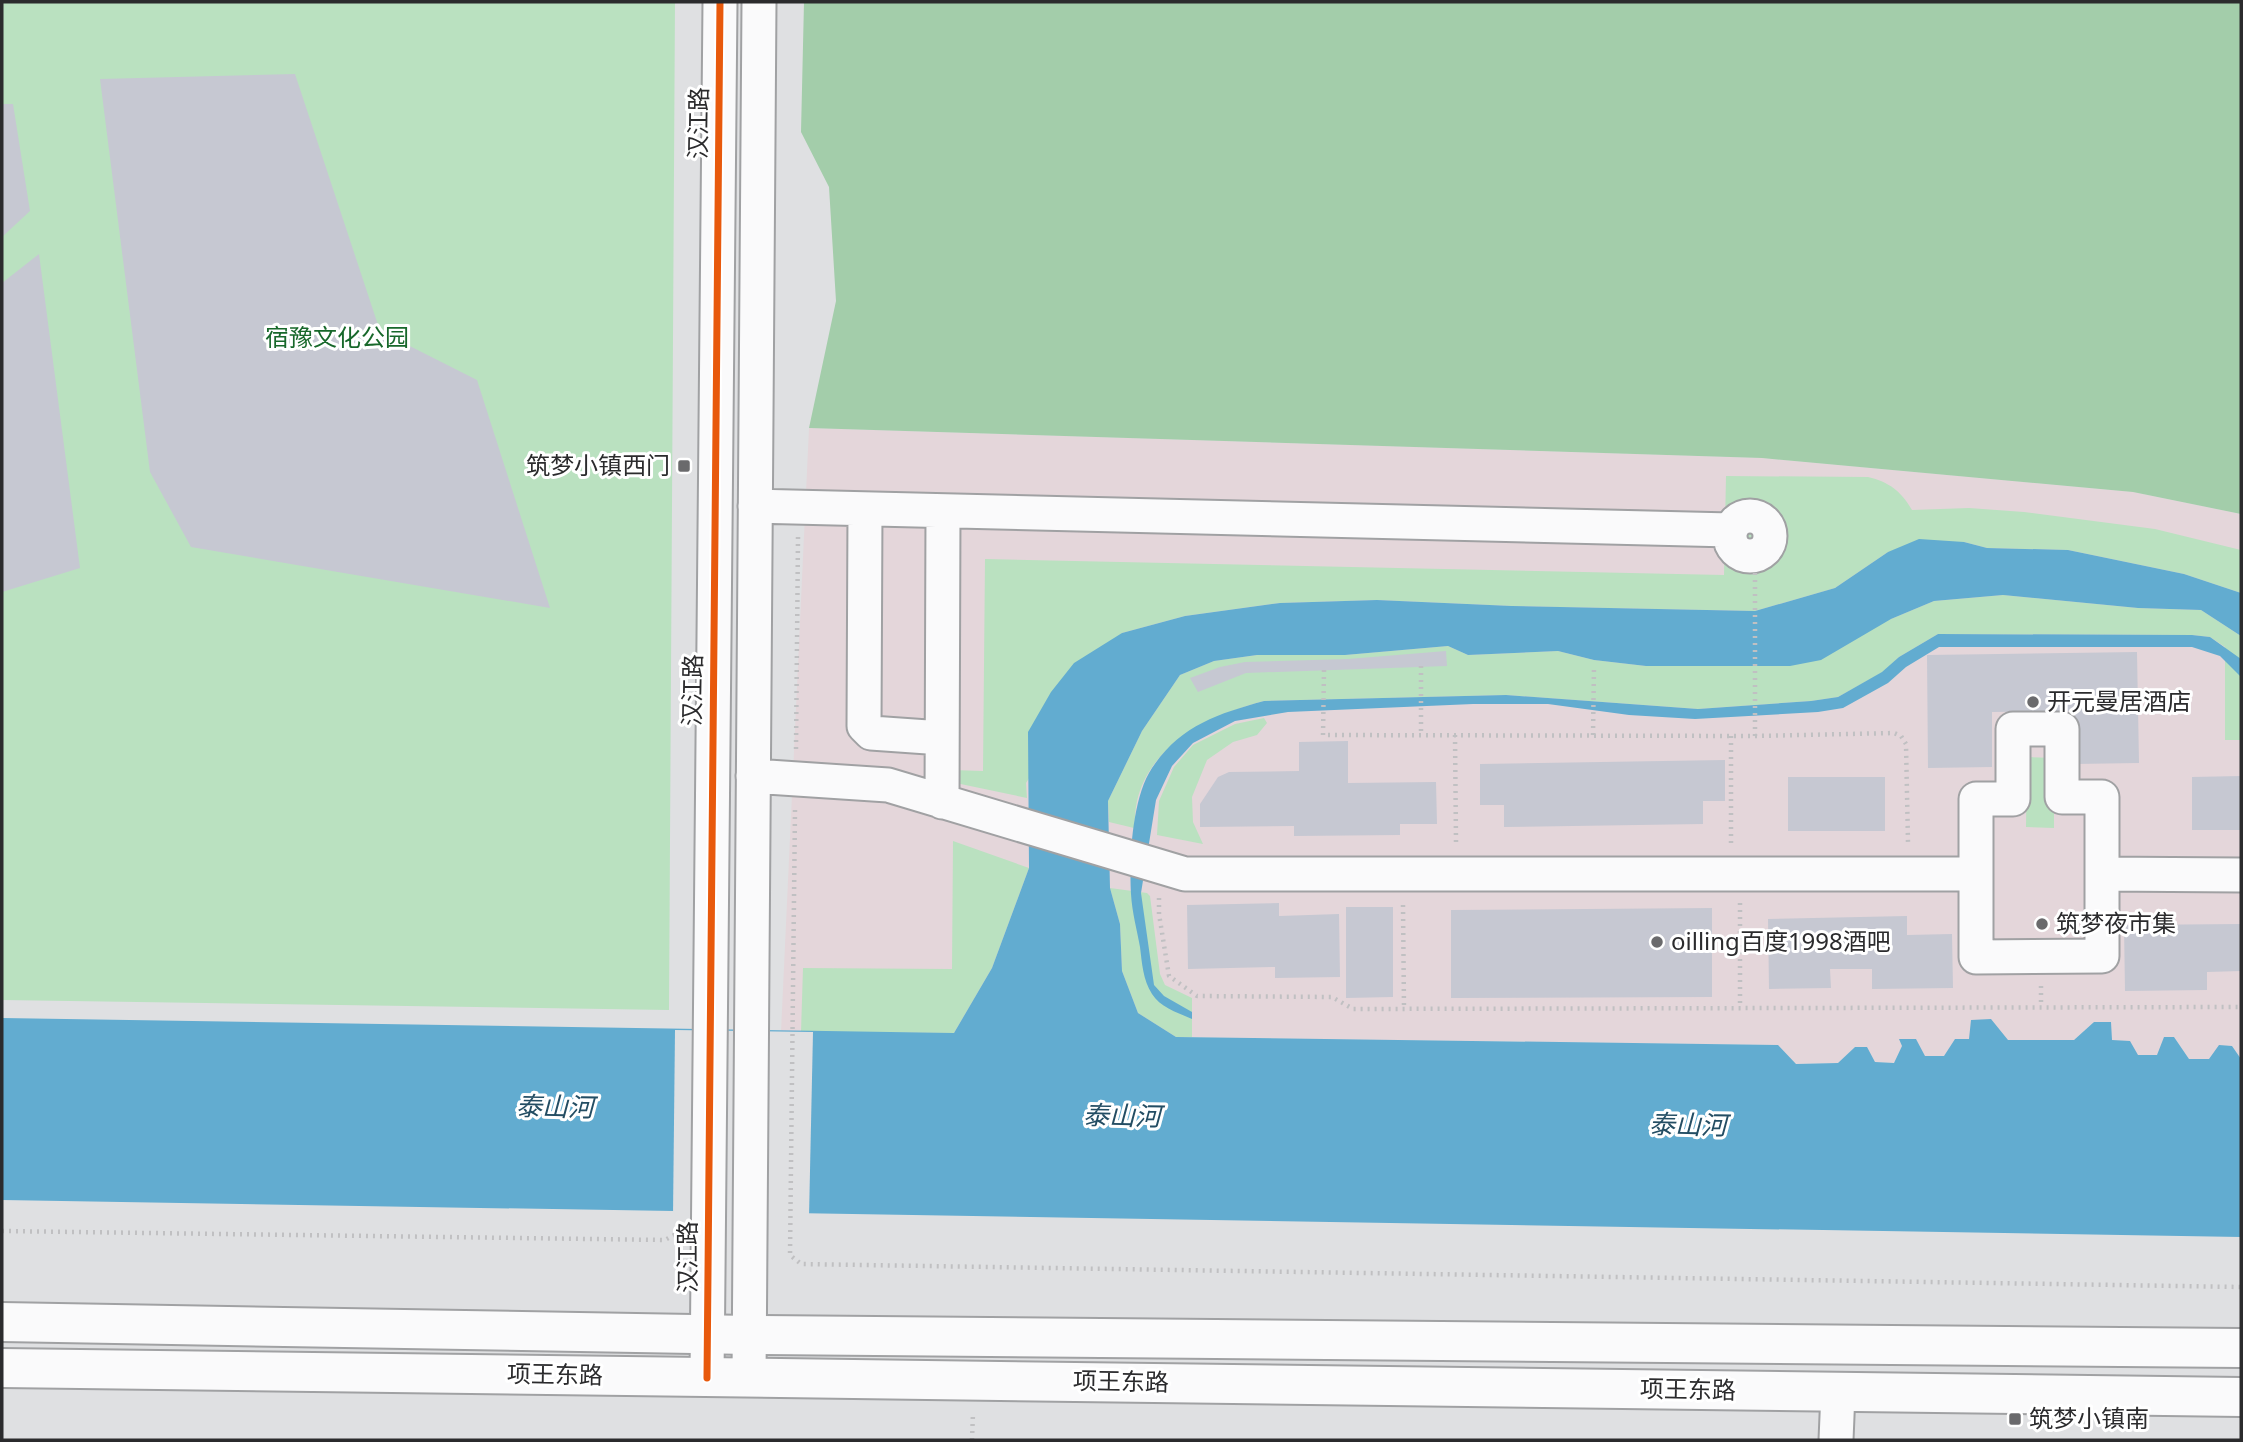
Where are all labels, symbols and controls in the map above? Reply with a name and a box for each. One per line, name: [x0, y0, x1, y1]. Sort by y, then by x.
street label: 汉江路: [680, 87, 715, 159]
park label: 宿豫文化公园: [265, 320, 409, 353]
place label: 筑梦小镇西门: [526, 448, 670, 481]
marker: 筑梦小镇西门: [676, 458, 692, 474]
street label: 汉江路: [674, 654, 709, 726]
place label: 开元曼居酒店: [2047, 684, 2191, 717]
marker: 开元曼居酒店: [2025, 694, 2041, 710]
place label: 筑梦夜市集: [2056, 906, 2176, 939]
marker: 筑梦夜市集: [2034, 916, 2050, 932]
place label: oilling百度1998酒吧: [1671, 924, 1891, 957]
marker: oilling百度1998酒吧: [1649, 934, 1665, 950]
water label: 泰山河: [516, 1087, 599, 1125]
water label: 泰山河: [1083, 1096, 1166, 1134]
water label: 泰山河: [1649, 1105, 1732, 1143]
street label: 汉江路: [670, 1221, 703, 1293]
street label: 项王东路: [507, 1356, 603, 1391]
street label: 项王东路: [1073, 1363, 1169, 1398]
street label: 项王东路: [1640, 1371, 1736, 1406]
place label: 筑梦小镇南: [2029, 1401, 2149, 1434]
marker: 筑梦小镇南: [2007, 1411, 2023, 1427]

